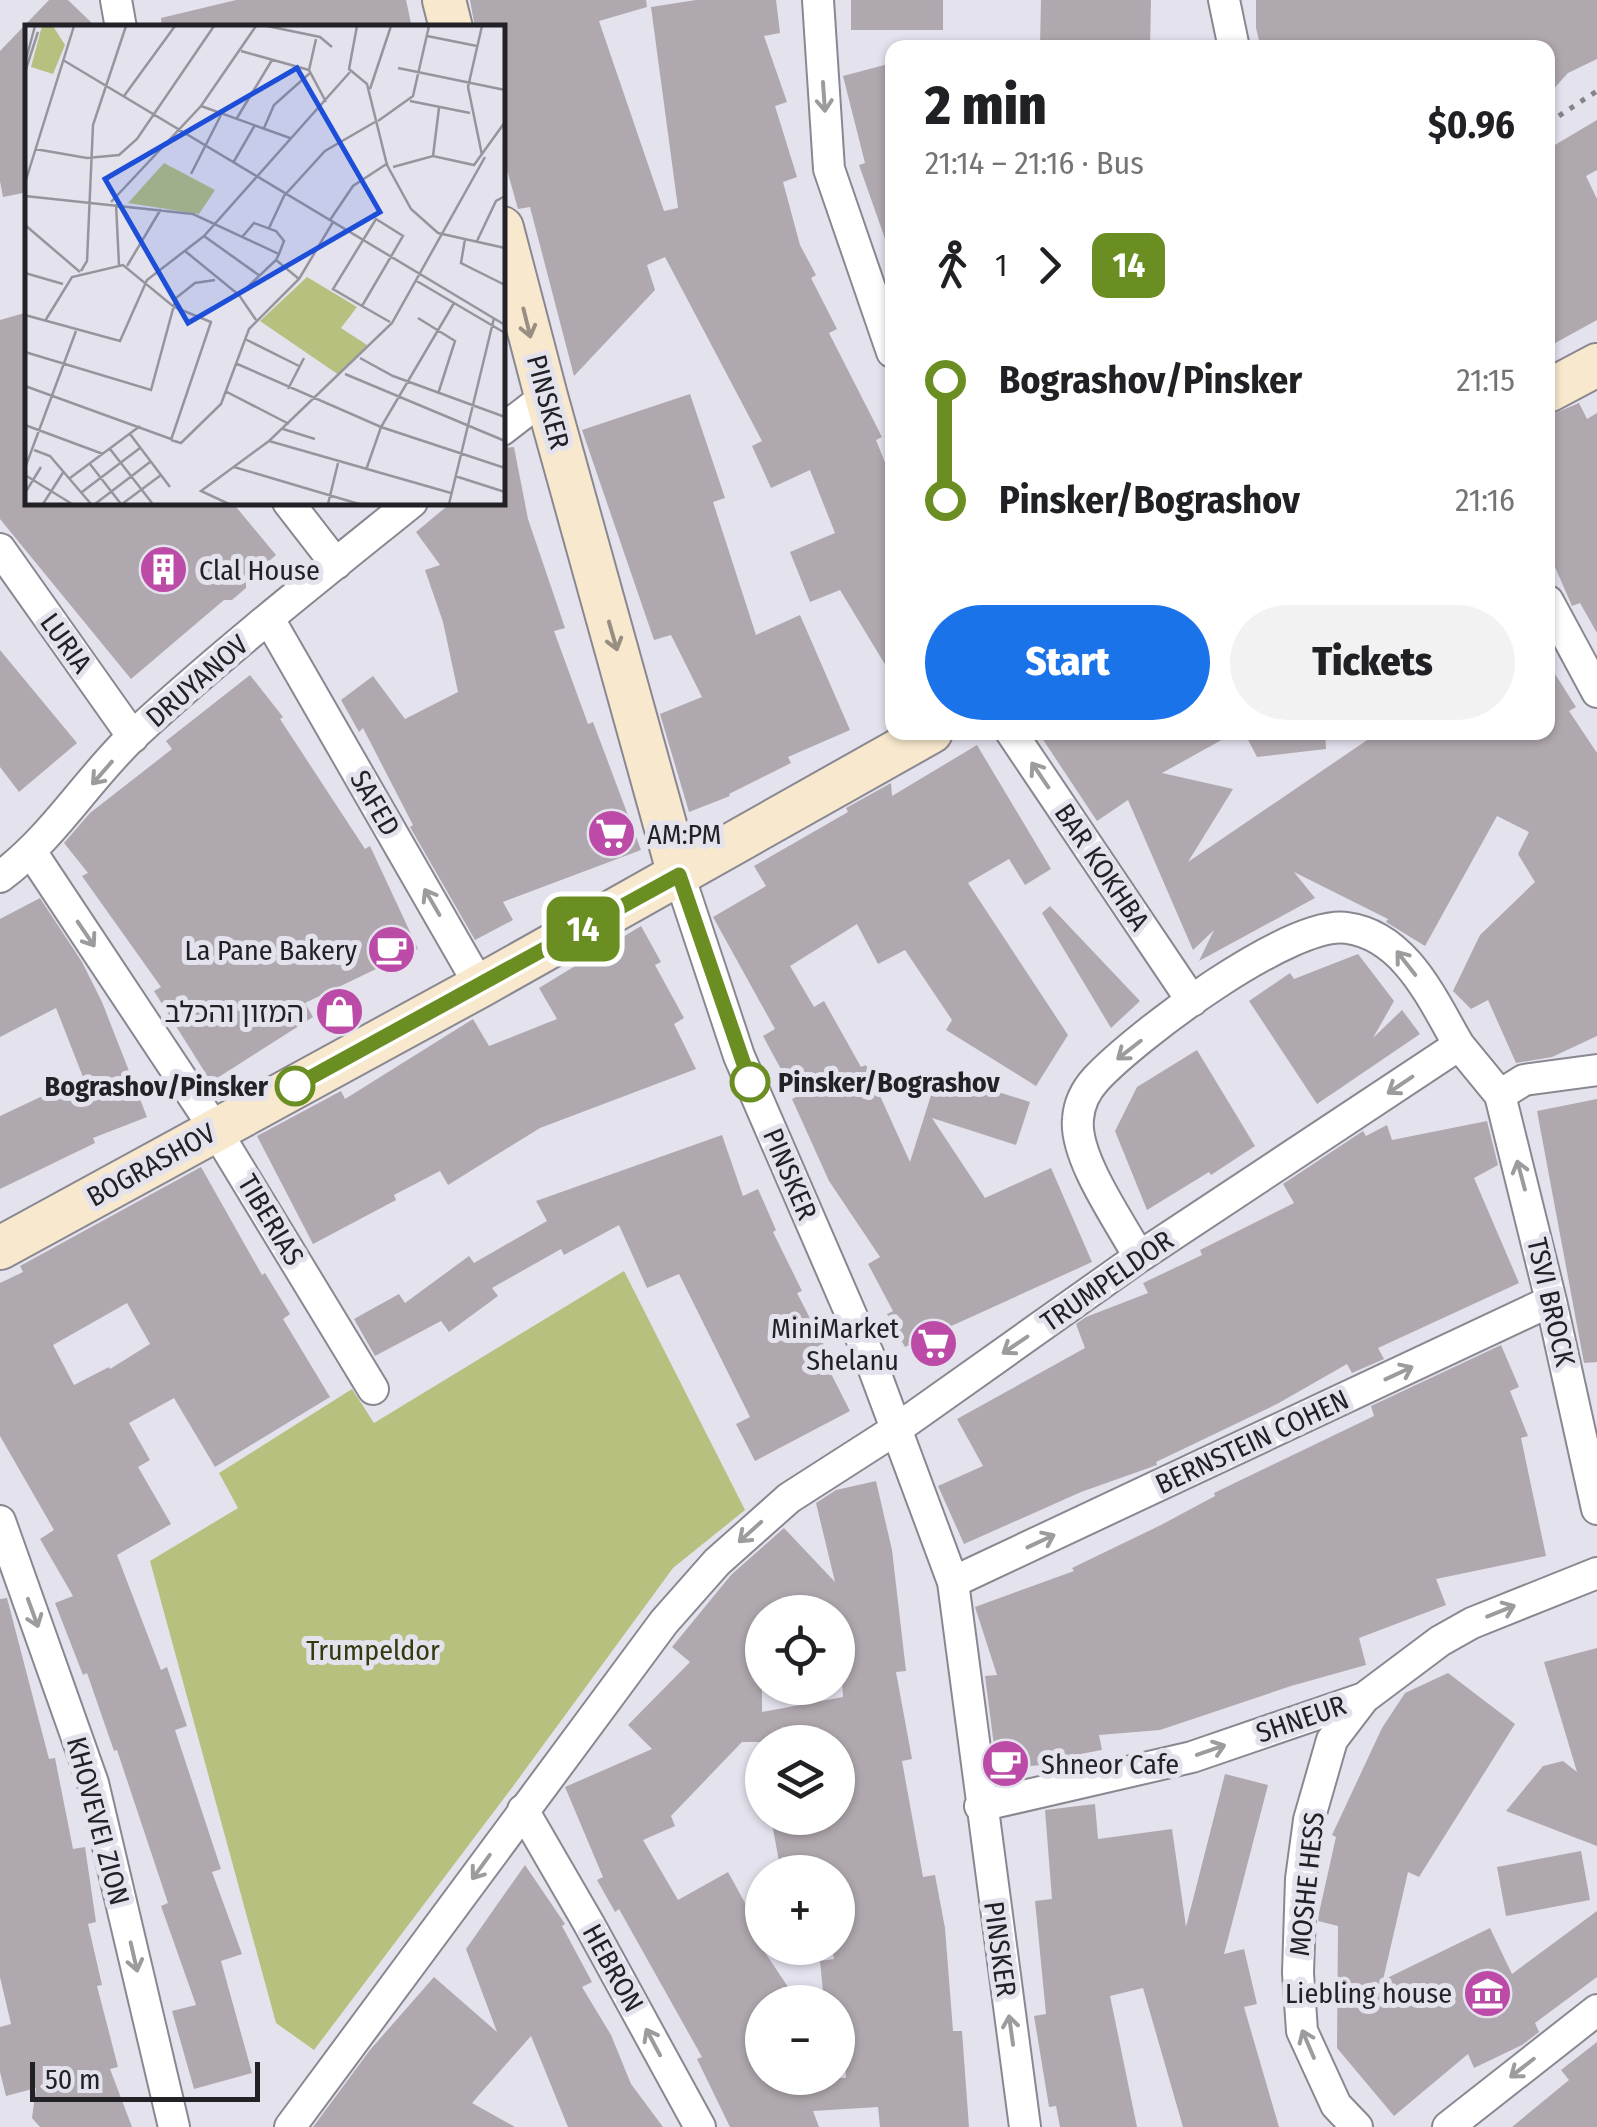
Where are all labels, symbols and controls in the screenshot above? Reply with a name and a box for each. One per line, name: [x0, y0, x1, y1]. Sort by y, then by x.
inset map: [25, 25, 505, 505]
text: 2 min: [925, 73, 1047, 139]
one-way arrow: [815, 81, 834, 113]
text: $0.96: [1428, 102, 1515, 148]
text: 21:14 – 21:16 · Bus: [925, 144, 1144, 182]
icon: walk: [925, 238, 980, 293]
icon: forward: [1022, 238, 1077, 293]
text: 14: [1112, 244, 1145, 286]
text: 1: [995, 246, 1007, 284]
one-way arrow: [518, 307, 537, 338]
street label: PINSKER: [520, 351, 576, 453]
text: Bograshov/Pinsker: [999, 357, 1302, 403]
text: 21:15: [1456, 361, 1515, 399]
text: Pinsker/Bograshov: [999, 477, 1300, 523]
text: 21:16: [1455, 481, 1515, 519]
building icon: Clal House: [138, 544, 190, 596]
place label: Clal House: [199, 554, 320, 587]
button: Start: [925, 605, 1210, 720]
button: Tickets: [1230, 605, 1515, 720]
street label: LURIA: [33, 607, 99, 679]
one-way arrow: [604, 620, 623, 651]
street label: DRUYANOV: [139, 627, 255, 734]
one-way arrow: [91, 759, 113, 785]
one-way arrow: [1030, 762, 1051, 790]
street label: SAFED: [343, 764, 407, 842]
street label: BAR KOKHBA: [1048, 797, 1156, 937]
supermarket icon: AM:PM: [586, 808, 638, 860]
place label: AM:PM: [647, 818, 721, 851]
one-way arrow: [421, 888, 441, 917]
line badge: 14: [538, 896, 628, 962]
text: 14: [567, 908, 599, 950]
one-way arrow: [75, 920, 96, 948]
cafe icon: La Pane Bakery: [366, 924, 418, 976]
place label: La Pane Bakery: [184, 934, 358, 967]
one-way arrow: [1396, 951, 1418, 977]
shop icon: המזון והכלב: [313, 986, 365, 1038]
place label: המזון והכלב: [165, 996, 304, 1029]
one-way arrow: [1117, 1039, 1143, 1061]
marker: Pinsker/Bograshov: [731, 1063, 769, 1101]
place label: Pinsker/Bograshov: [778, 1066, 1001, 1099]
marker: Bograshov/Pinsker: [276, 1067, 314, 1105]
place label: Bograshov/Pinsker: [45, 1070, 269, 1103]
one-way arrow: [1386, 1074, 1414, 1095]
street label: BOGRASHOV: [81, 1116, 222, 1214]
street label: PINSKER: [756, 1123, 824, 1225]
one-way arrow: [1511, 1160, 1530, 1192]
street label: TIBERIAS: [231, 1169, 311, 1271]
street label: TRUMPELDOR: [1035, 1223, 1179, 1339]
street label: TSVI BROCK: [1520, 1235, 1582, 1370]
place label: MiniMarket Shelanu: [771, 1312, 900, 1377]
supermarket icon: MiniMarket Shelanu: [908, 1318, 960, 1370]
one-way arrow: [1001, 1334, 1029, 1355]
one-way arrow: [1383, 1362, 1413, 1381]
street label: BERNSTEIN COHEN: [1150, 1383, 1354, 1501]
one-way arrow: [738, 1521, 763, 1544]
one-way arrow: [1025, 1530, 1055, 1549]
map controls: [745, 1595, 855, 2095]
button: locate: [745, 1595, 855, 1705]
one-way arrow: [25, 1596, 43, 1628]
one-way arrow: [1485, 1601, 1516, 1619]
park label: Trumpeldor: [306, 1634, 440, 1667]
street label: SHNEUR: [1252, 1688, 1350, 1750]
button: layers: [745, 1725, 855, 1835]
street label: KHOVEVEI ZION: [60, 1733, 136, 1909]
cafe icon: Shneor Cafe: [980, 1738, 1032, 1790]
one-way arrow: [1194, 1740, 1226, 1758]
place label: Shneor Cafe: [1041, 1748, 1179, 1781]
street label: MOSHE HESS: [1283, 1810, 1331, 1958]
one-way arrow: [471, 1853, 492, 1880]
button: +: [745, 1855, 855, 1965]
street label: PINSKER: [977, 1899, 1023, 1999]
street label: HEBRON: [576, 1918, 650, 2018]
one-way arrow: [126, 1940, 144, 1972]
museum icon: Liebling house: [1461, 1967, 1513, 2019]
place label: Liebling house: [1285, 1977, 1452, 2010]
button: −: [745, 1985, 855, 2095]
one-way arrow: [1002, 2015, 1020, 2047]
one-way arrow: [643, 2027, 662, 2057]
one-way arrow: [1298, 2029, 1316, 2060]
scale bar: [30, 2057, 260, 2102]
one-way arrow: [1510, 2057, 1536, 2079]
text: 50 m: [45, 2063, 101, 2096]

